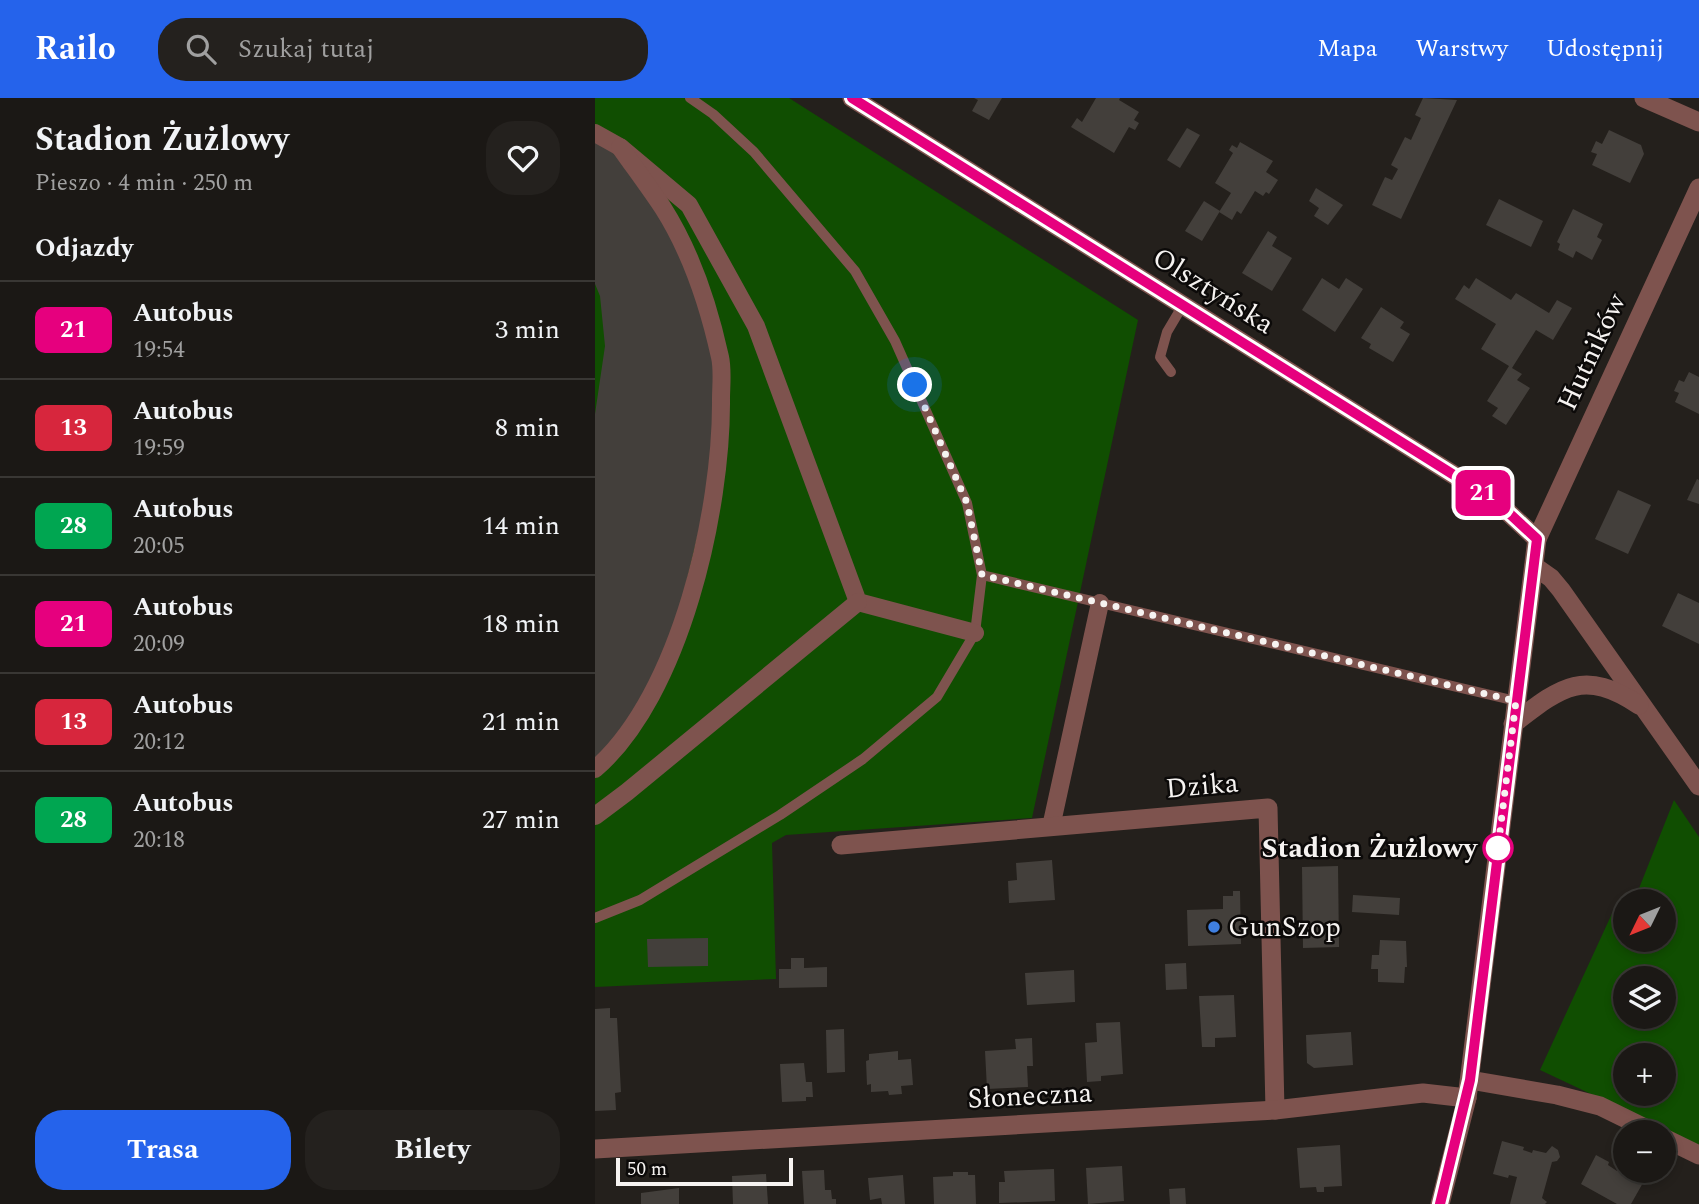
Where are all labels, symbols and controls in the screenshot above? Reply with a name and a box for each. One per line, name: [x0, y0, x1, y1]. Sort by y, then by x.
search box: [158, 18, 648, 81]
text: Railo: [35, 24, 116, 74]
text: Szukaj tutaj: [238, 29, 374, 69]
icon: search: [182, 30, 220, 68]
text: Mapa: [1317, 31, 1377, 67]
text: Warstwy: [1415, 31, 1508, 67]
text: Udostępnij: [1546, 31, 1664, 67]
text: Stadion Żużlowy: [35, 115, 289, 165]
button: heart: [486, 121, 560, 195]
text: Pieszo · 4 min · 250 m: [35, 166, 253, 201]
text: Odjazdy: [35, 228, 133, 268]
street label: Olsztyńska: [1144, 237, 1283, 346]
street label: Hutników: [1546, 286, 1638, 418]
text: Autobus: [133, 293, 234, 333]
text: 3 min: [495, 310, 560, 350]
text: 21: [60, 312, 87, 348]
text: 19:54: [133, 333, 185, 368]
your location: [897, 367, 932, 402]
text: Autobus: [133, 391, 234, 431]
text: 8 min: [495, 408, 560, 448]
text: 13: [60, 410, 87, 446]
text: 19:59: [133, 431, 185, 466]
line badge: 21: [1451, 470, 1515, 516]
text: 21: [1470, 475, 1496, 511]
text: Autobus: [133, 489, 234, 529]
text: 14 min: [482, 506, 560, 546]
text: 28: [60, 508, 87, 544]
text: 20:05: [133, 529, 185, 564]
text: Autobus: [133, 587, 234, 627]
text: 18 min: [482, 604, 560, 644]
text: 21: [60, 606, 87, 642]
text: 20:09: [133, 627, 185, 662]
text: Autobus: [133, 685, 234, 725]
text: 21 min: [482, 702, 560, 742]
text: 13: [60, 704, 87, 740]
text: 20:12: [133, 725, 185, 760]
street label: Dzika: [1164, 761, 1240, 811]
text: Autobus: [133, 783, 234, 823]
text: 27 min: [482, 800, 560, 840]
text: 28: [60, 802, 87, 838]
text: 20:18: [133, 823, 185, 858]
place label: Stadion Żużlowy: [1262, 827, 1479, 870]
marker: Stadion Żużlowy: [1483, 833, 1513, 863]
north arrow: [1613, 889, 1677, 952]
map controls: [1613, 889, 1676, 1183]
place label: GunSzop: [1228, 906, 1341, 949]
marker: GunSzop: [1206, 919, 1222, 935]
button: layers: [1613, 966, 1676, 1029]
button: +: [1613, 1043, 1676, 1106]
street label: Słoneczna: [967, 1071, 1094, 1121]
button: Trasa: [35, 1110, 291, 1190]
button: Bilety: [305, 1110, 560, 1190]
button: −: [1613, 1120, 1676, 1183]
scale bar: [616, 1155, 793, 1187]
text: 50 m: [627, 1155, 667, 1184]

